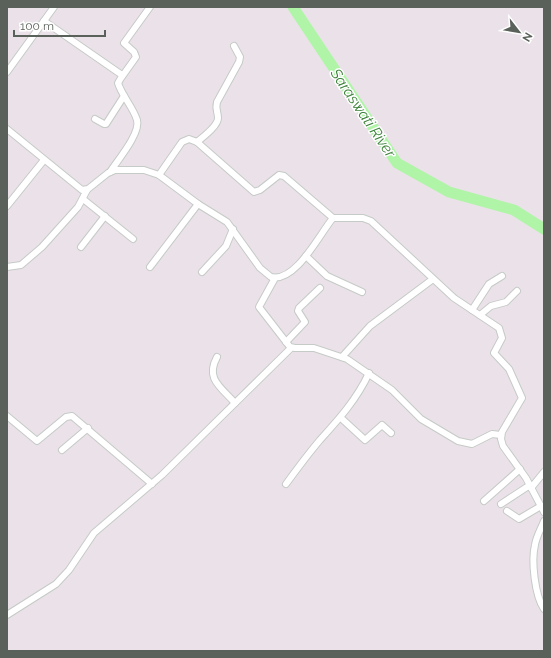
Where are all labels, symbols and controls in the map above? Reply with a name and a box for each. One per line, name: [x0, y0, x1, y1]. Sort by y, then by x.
scale bar: [14, 12, 105, 38]
north arrow: [499, 12, 539, 52]
text: 100 m: [20, 19, 54, 33]
text: N: [519, 30, 535, 44]
water label: Saraswati River: [326, 64, 400, 162]

